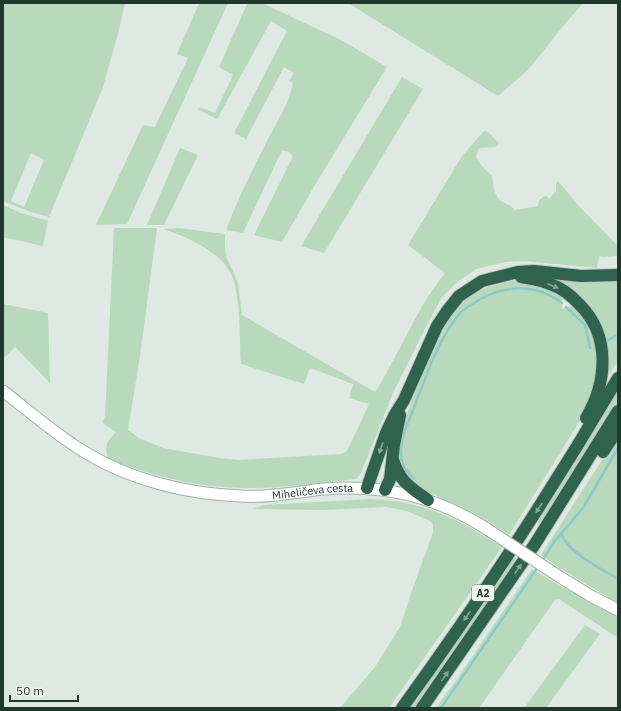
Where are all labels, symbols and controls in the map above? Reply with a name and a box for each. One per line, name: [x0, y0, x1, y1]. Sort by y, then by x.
one-way arrow: [548, 283, 560, 289]
one-way arrow: [378, 442, 384, 454]
street label: Miheličeva cesta: [271, 481, 353, 502]
one-way arrow: [535, 502, 542, 514]
one-way arrow: [514, 564, 522, 574]
road number: A2: [472, 585, 494, 601]
one-way arrow: [463, 611, 471, 622]
one-way arrow: [441, 671, 449, 682]
scale bar: [10, 677, 78, 703]
text: 50 m: [16, 683, 44, 698]

